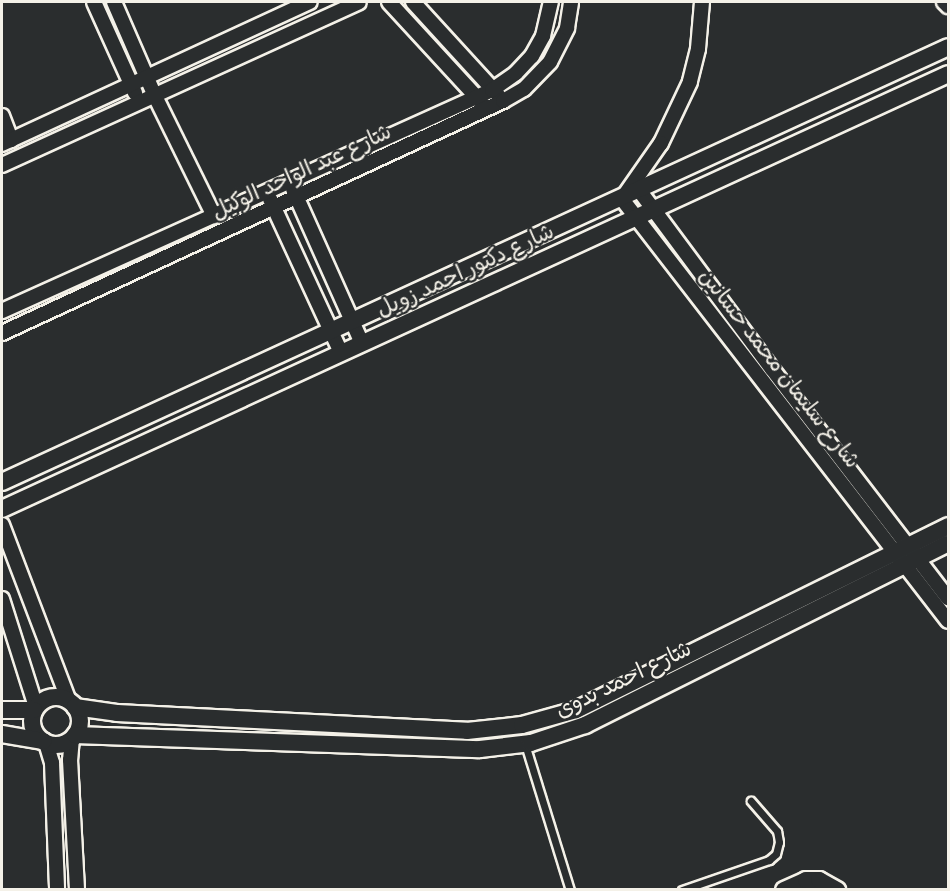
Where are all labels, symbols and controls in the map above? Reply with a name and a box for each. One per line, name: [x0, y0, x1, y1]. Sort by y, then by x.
street label: شارع عبد الواحد الوكيل: [207, 118, 395, 224]
street label: شارع دكتور احمد زويل: [372, 217, 558, 323]
street label: شارع سليمان محمد حسانين: [694, 263, 866, 473]
street label: شارع احمد بدوى: [551, 635, 695, 723]

